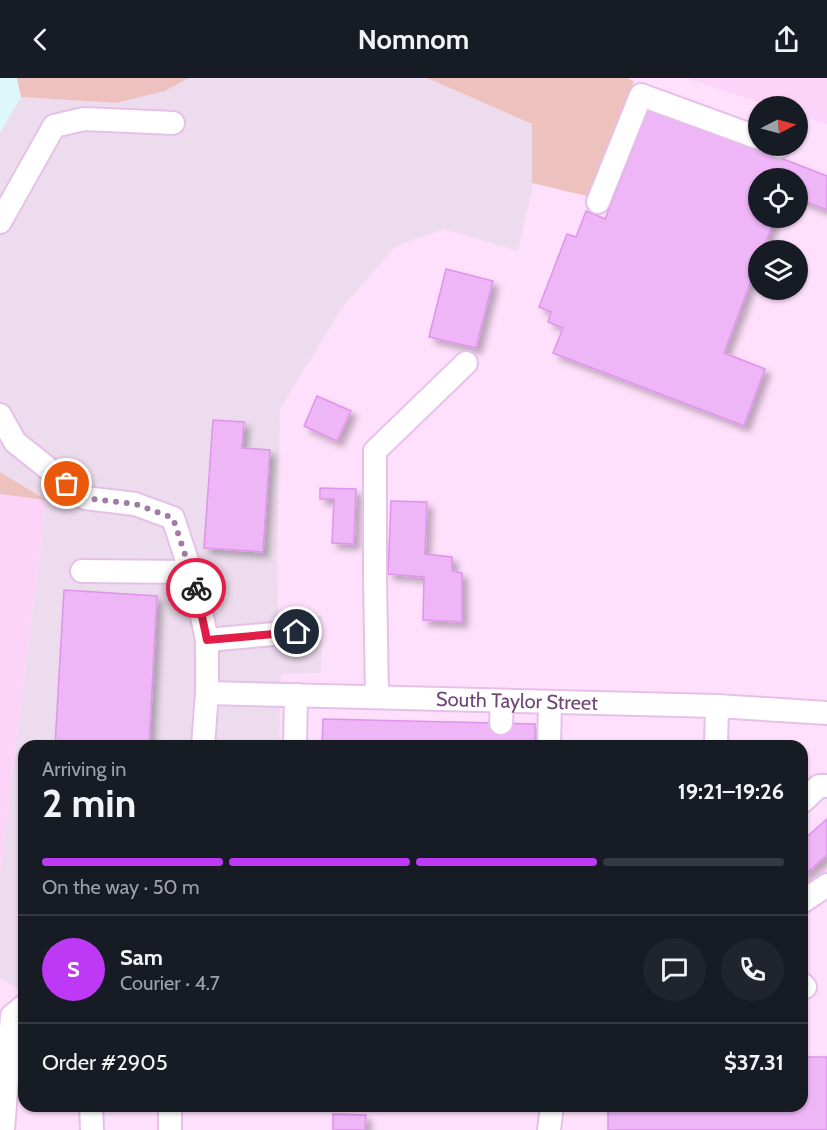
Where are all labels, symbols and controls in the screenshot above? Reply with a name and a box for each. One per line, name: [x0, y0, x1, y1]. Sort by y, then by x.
icon: back: [24, 23, 57, 56]
text: Nomnom: [358, 23, 469, 56]
icon: share: [770, 23, 803, 56]
north arrow: [748, 96, 808, 156]
map controls: [748, 96, 808, 300]
button: locate: [748, 168, 808, 228]
button: layers: [748, 240, 808, 300]
pin: [41, 458, 92, 509]
icon: bag: [50, 467, 83, 500]
courier: [166, 558, 226, 618]
icon: bike: [180, 572, 213, 605]
pin: [271, 606, 322, 657]
icon: home: [280, 615, 313, 648]
street label: South Taylor Street: [436, 687, 598, 715]
text: Arriving in: [42, 757, 126, 781]
text: 19:21–19:26: [678, 778, 784, 805]
text: 2 min: [42, 779, 136, 827]
text: On the way · 50 m: [42, 875, 200, 899]
button: chat: [643, 938, 706, 1001]
button: phone: [721, 938, 784, 1001]
text: Sam: [120, 944, 163, 971]
text: S: [67, 956, 80, 983]
text: Courier · 4.7: [120, 971, 220, 995]
text: Order #2905: [42, 1049, 168, 1076]
text: $37.31: [724, 1049, 784, 1076]

